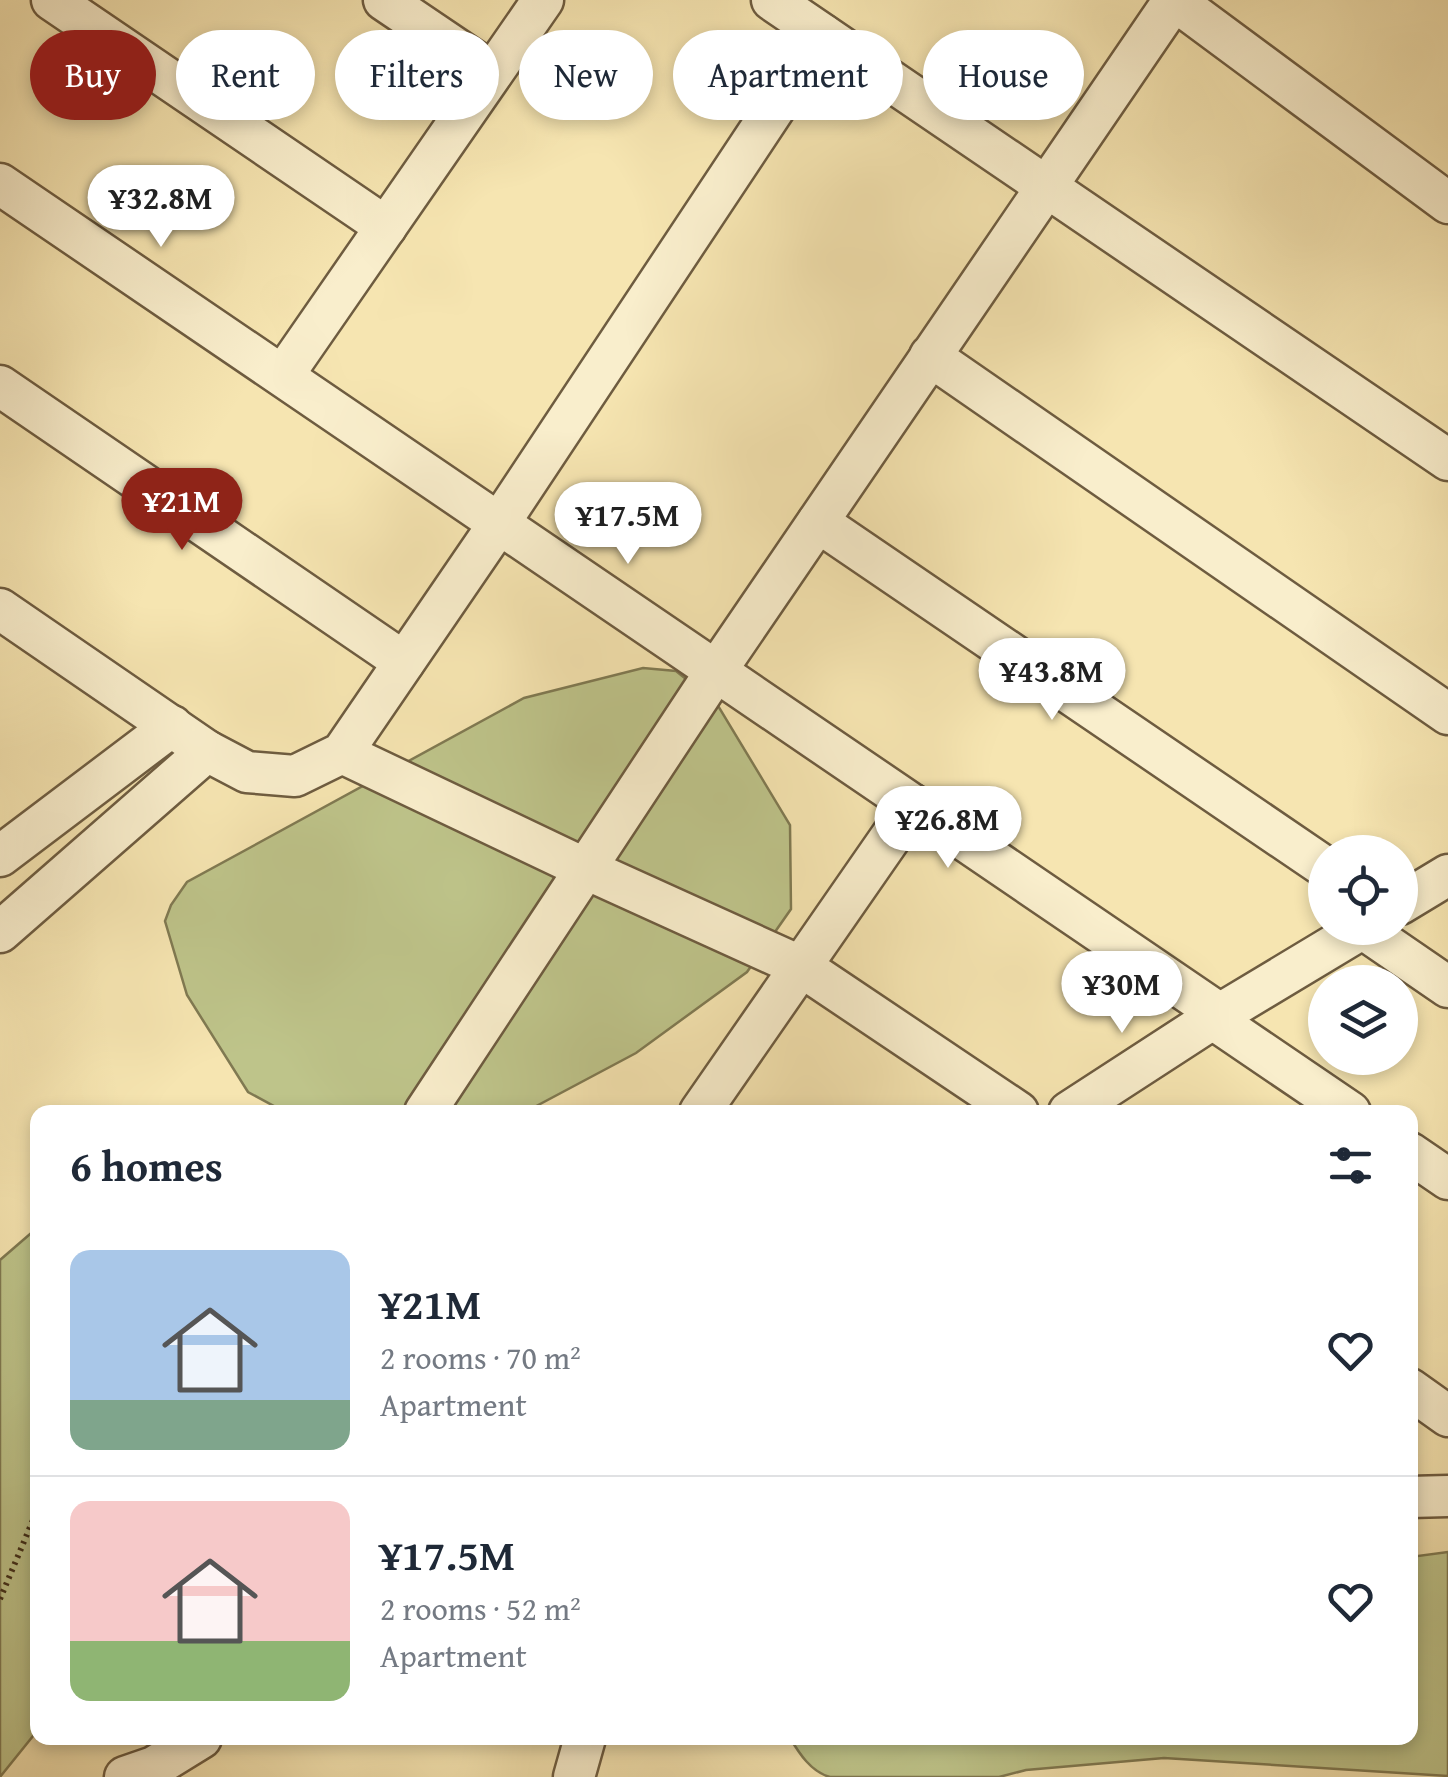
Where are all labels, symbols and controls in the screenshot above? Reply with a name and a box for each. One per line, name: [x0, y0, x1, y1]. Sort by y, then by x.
chip: Buy: [30, 30, 156, 120]
chip: Rent: [176, 30, 315, 120]
chip: Filters: [335, 30, 499, 120]
chip: New: [519, 30, 653, 120]
chip: Apartment: [673, 30, 903, 120]
chip: House: [923, 30, 1084, 120]
pin: ¥32.8M: [80, 165, 242, 250]
text: ¥32.8M: [110, 174, 212, 221]
pin: ¥21M: [123, 468, 241, 553]
text: ¥21M: [143, 477, 221, 524]
pin: ¥17.5M: [547, 482, 709, 567]
text: ¥17.5M: [577, 491, 679, 538]
pin: ¥43.8M: [971, 638, 1133, 723]
text: ¥43.8M: [1001, 647, 1103, 694]
pin: ¥26.8M: [867, 786, 1029, 871]
text: ¥26.8M: [897, 795, 999, 842]
map controls: [1308, 835, 1418, 1075]
button: locate: [1308, 835, 1418, 945]
pin: ¥30M: [1063, 951, 1181, 1036]
text: ¥30M: [1083, 960, 1161, 1007]
button: layers: [1308, 965, 1418, 1075]
text: 6 homes: [70, 1135, 223, 1196]
icon: filters: [1323, 1138, 1378, 1193]
text: ¥21M: [380, 1273, 481, 1334]
icon: home: [150, 1290, 270, 1410]
icon: heart: [1323, 1323, 1378, 1378]
text: 2 rooms · 70 m²: [380, 1334, 581, 1381]
text: Apartment: [380, 1381, 527, 1428]
text: ¥17.5M: [380, 1524, 515, 1585]
icon: home: [150, 1541, 270, 1661]
icon: heart: [1323, 1574, 1378, 1629]
text: 2 rooms · 52 m²: [380, 1585, 581, 1632]
text: Apartment: [380, 1632, 527, 1679]

